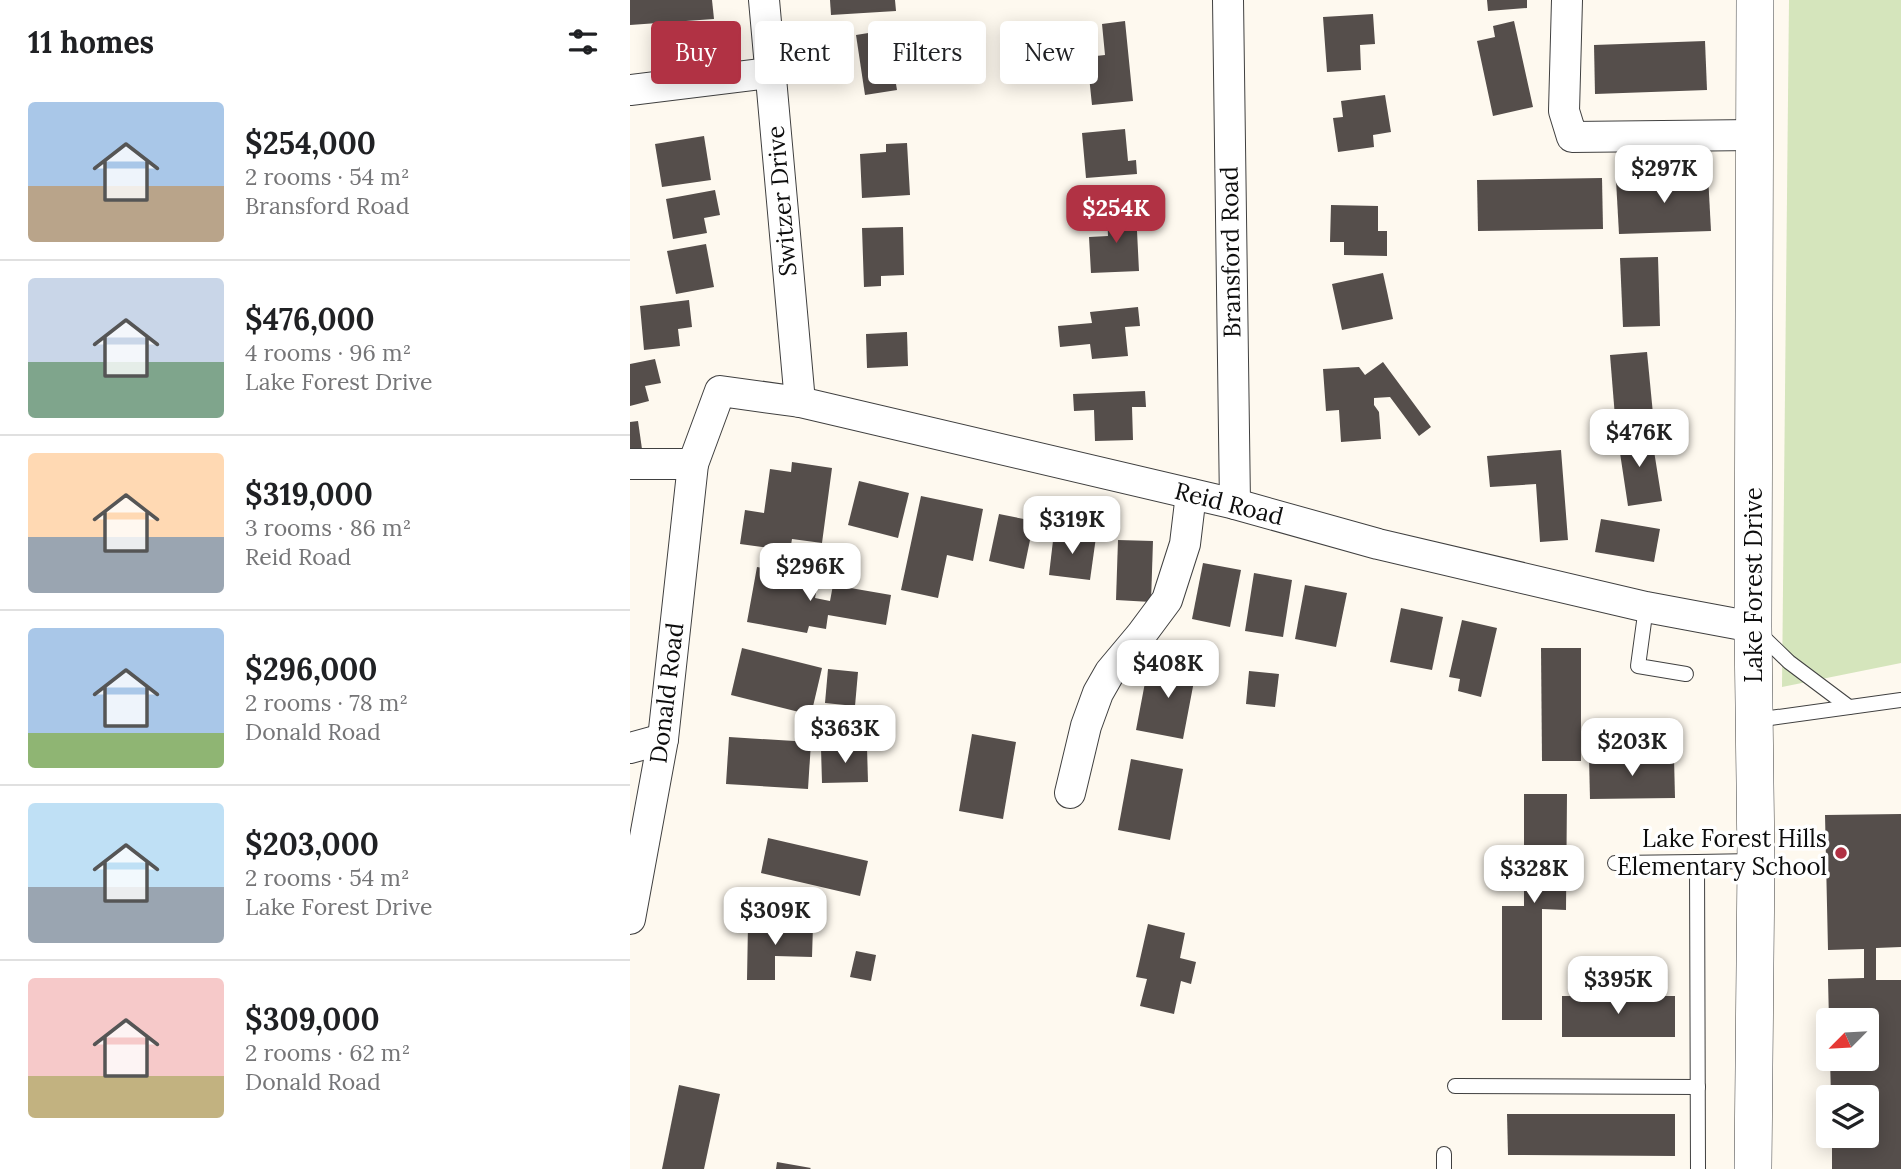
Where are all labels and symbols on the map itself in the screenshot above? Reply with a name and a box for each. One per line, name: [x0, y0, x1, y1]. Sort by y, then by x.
street label: Switzer Drive: [759, 124, 804, 278]
pin: $297K: [1615, 146, 1713, 205]
street label: Bransford Road: [1214, 166, 1247, 338]
pin: $254K: [1067, 186, 1165, 245]
pin: $476K: [1590, 410, 1688, 469]
street label: Reid Road: [1172, 475, 1287, 532]
street label: Lake Forest Drive: [1738, 487, 1769, 683]
pin: $319K: [1023, 496, 1121, 556]
pin: $296K: [761, 544, 859, 603]
street label: Donald Road: [642, 621, 691, 765]
pin: $408K: [1119, 640, 1217, 700]
pin: $363K: [796, 706, 894, 765]
pin: $203K: [1583, 718, 1681, 778]
place label: Lake Forest Hills Elementary School: [1617, 823, 1827, 882]
marker: Lake Forest Hills Elementary School: [1833, 845, 1849, 861]
pin: $328K: [1485, 846, 1583, 905]
pin: $309K: [726, 888, 824, 947]
pin: $395K: [1569, 956, 1667, 1016]
north arrow: [1816, 1008, 1880, 1071]

